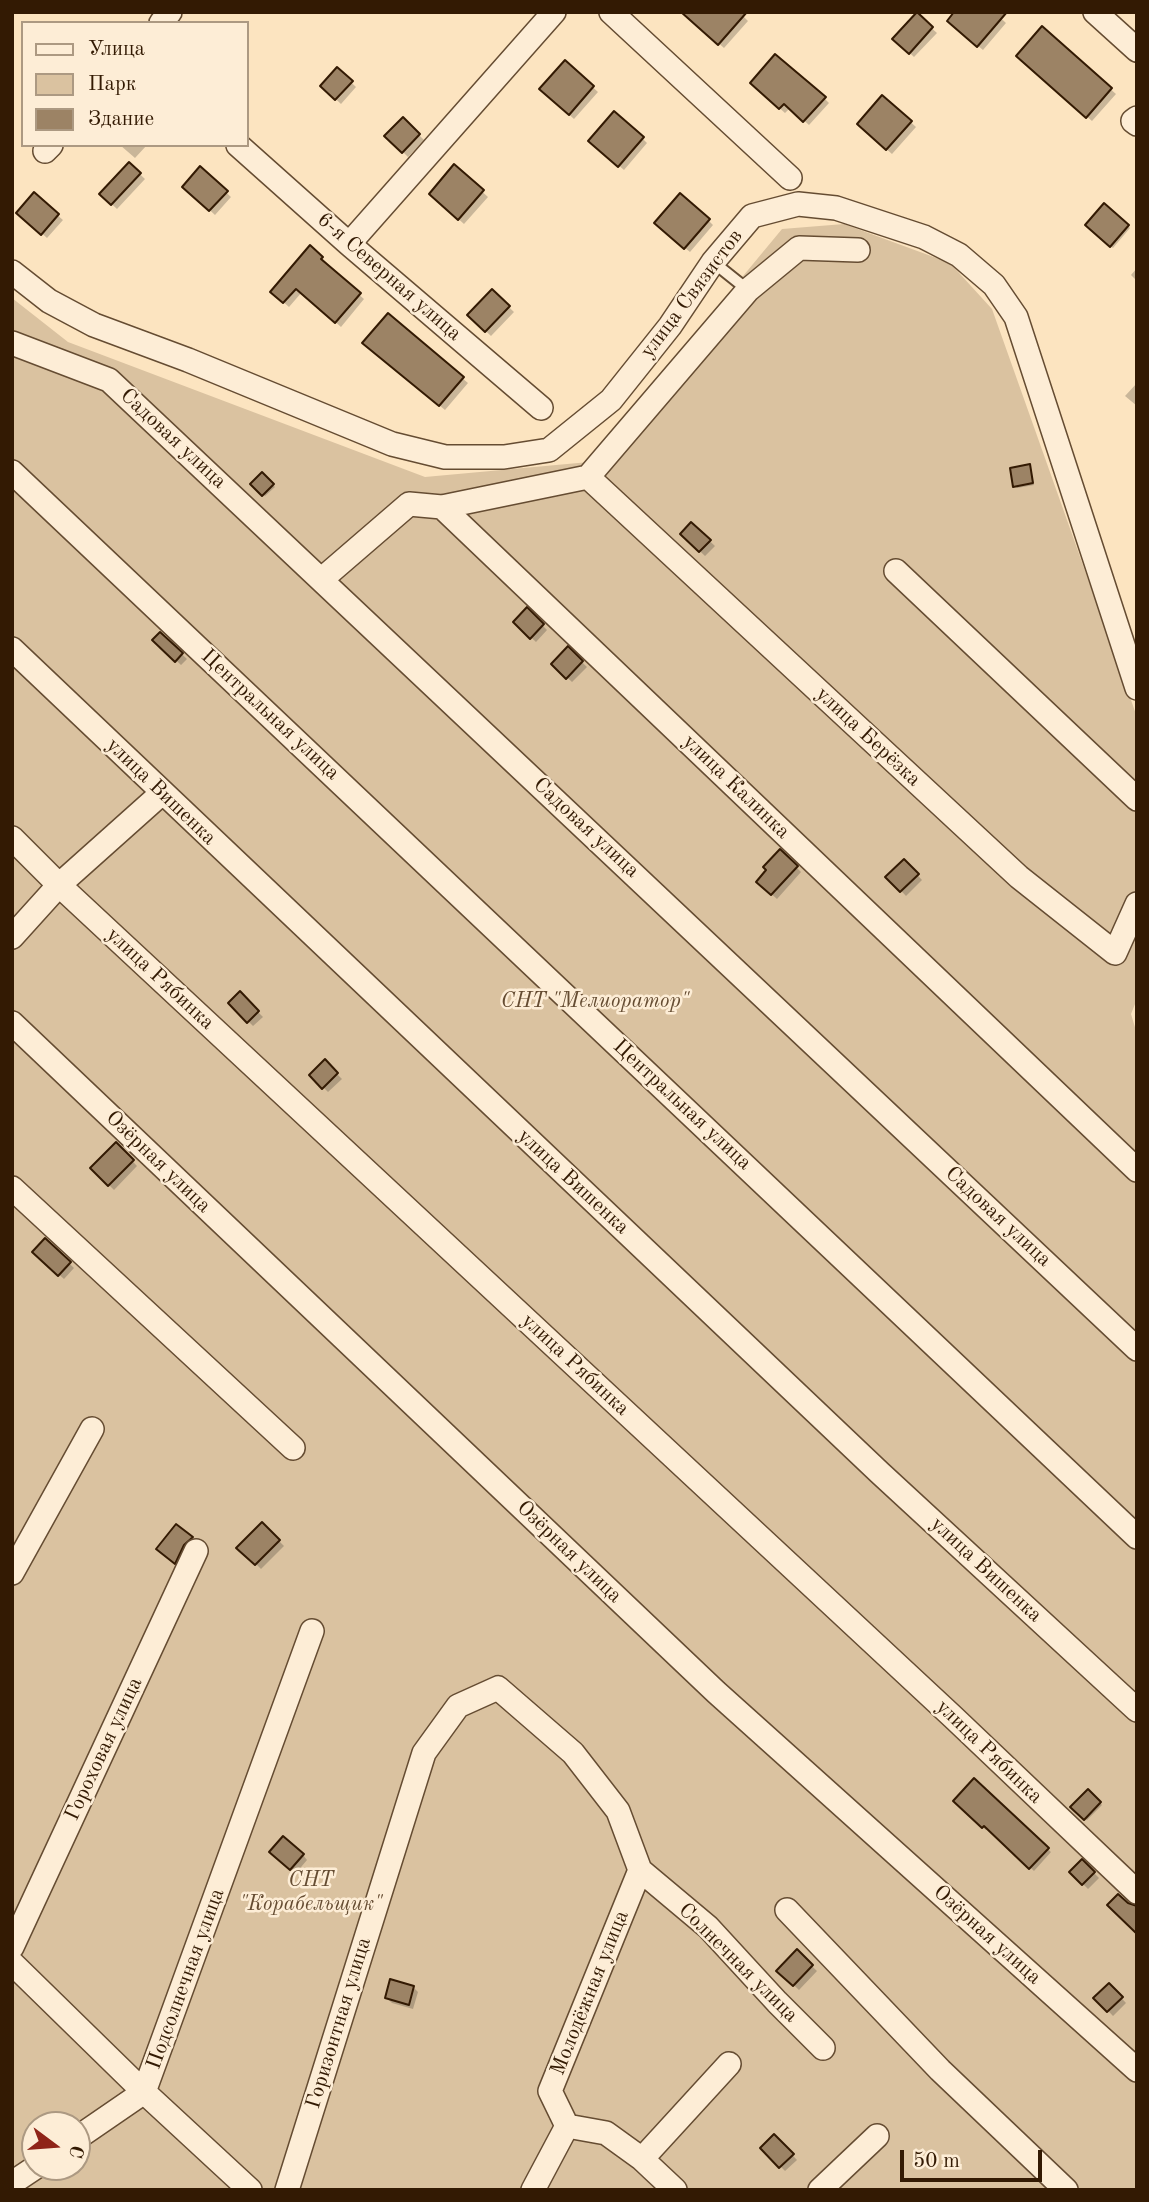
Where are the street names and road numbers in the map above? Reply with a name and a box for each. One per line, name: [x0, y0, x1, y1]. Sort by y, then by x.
street label: 6-я Северная улица: [311, 207, 467, 347]
street label: улица Связистов: [635, 225, 749, 363]
street label: Садовая улица: [115, 383, 231, 495]
street label: Центральная улица: [195, 644, 345, 786]
street label: улица Берёзка: [810, 682, 926, 792]
street label: улица Калинка: [677, 729, 795, 845]
street label: улица Вишенка: [101, 733, 221, 851]
street label: Садовая улица: [528, 772, 644, 884]
street label: улица Рябинка: [101, 922, 219, 1036]
street label: Центральная улица: [607, 1034, 757, 1176]
street label: Озёрная улица: [100, 1105, 216, 1219]
street label: улица Вишенка: [512, 1124, 634, 1240]
street label: Садовая улица: [940, 1161, 1056, 1273]
street label: улица Рябинка: [516, 1308, 634, 1422]
street label: Озёрная улица: [511, 1495, 627, 1609]
street label: улица Вишенка: [925, 1512, 1047, 1628]
street label: Гороховая улица: [60, 1673, 148, 1825]
street label: улица Рябинка: [930, 1695, 1048, 1809]
street label: Озёрная улица: [928, 1880, 1046, 1990]
street label: Подсолнечная улица: [142, 1885, 230, 2073]
street label: Солнечная улица: [673, 1898, 803, 2028]
street label: Молодёжная улица: [545, 1907, 635, 2079]
street label: Горизонтная улица: [301, 1934, 377, 2112]

